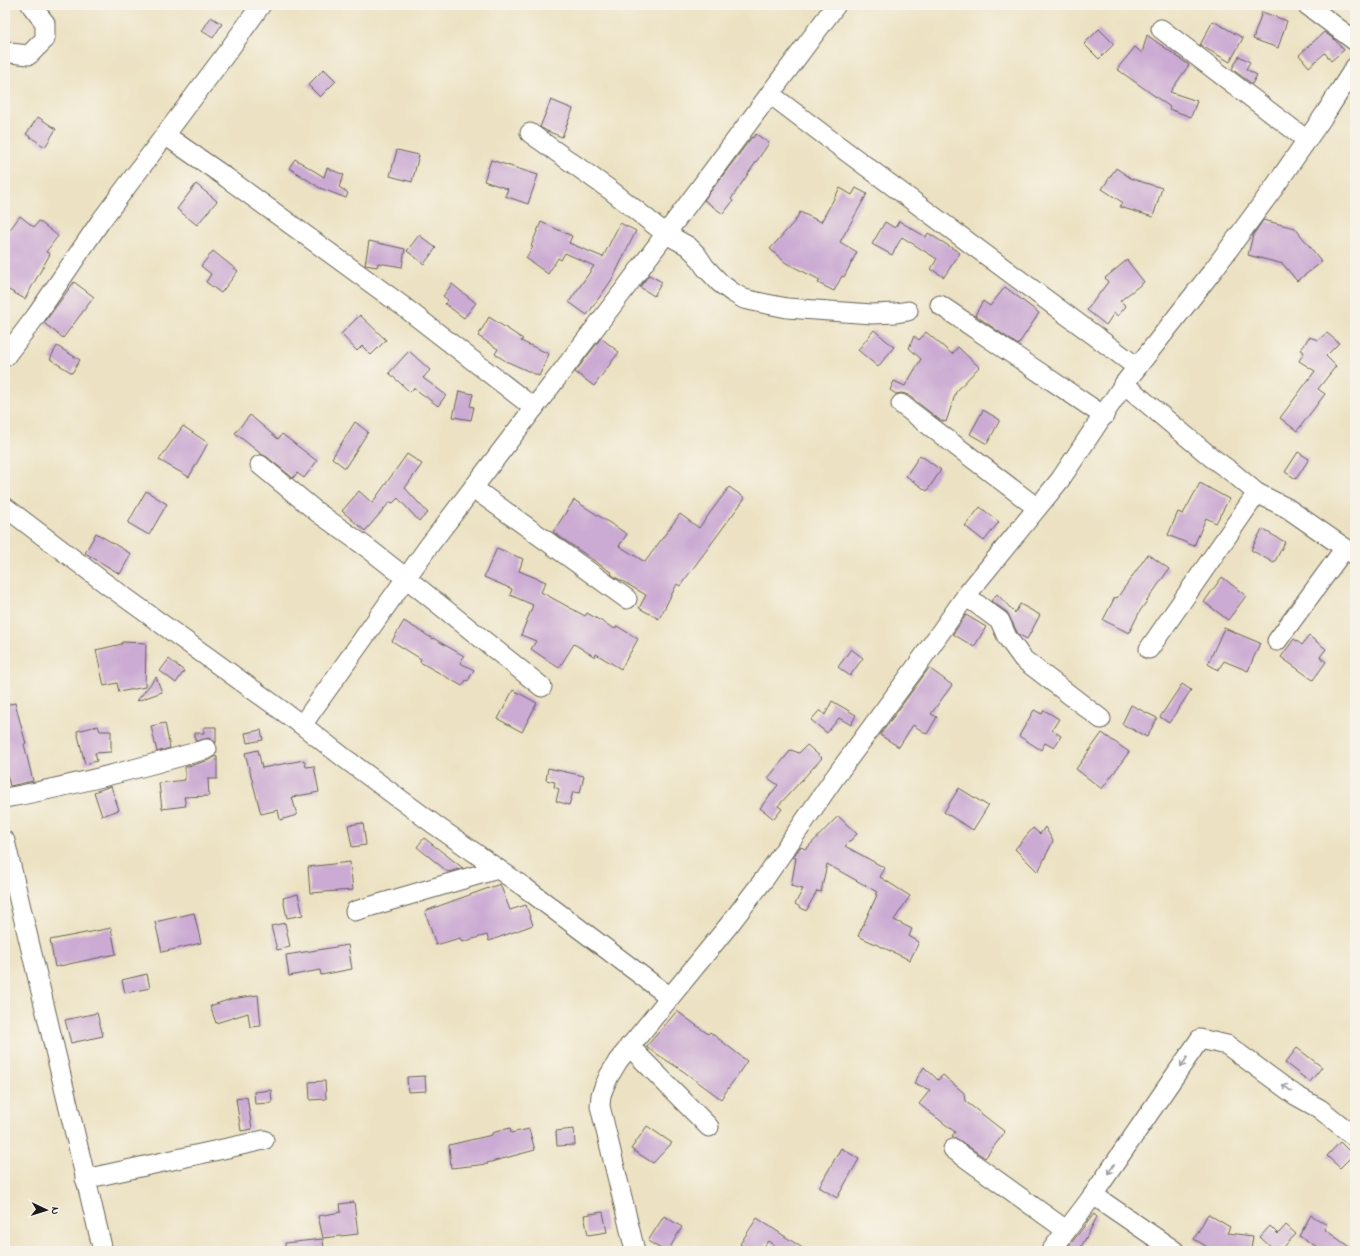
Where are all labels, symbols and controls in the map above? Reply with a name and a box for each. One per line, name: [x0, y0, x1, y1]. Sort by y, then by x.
one-way arrow: [1180, 1056, 1188, 1067]
one-way arrow: [1282, 1084, 1293, 1093]
one-way arrow: [1107, 1164, 1115, 1175]
north arrow: [26, 1190, 66, 1230]
text: N: [47, 1206, 63, 1215]

